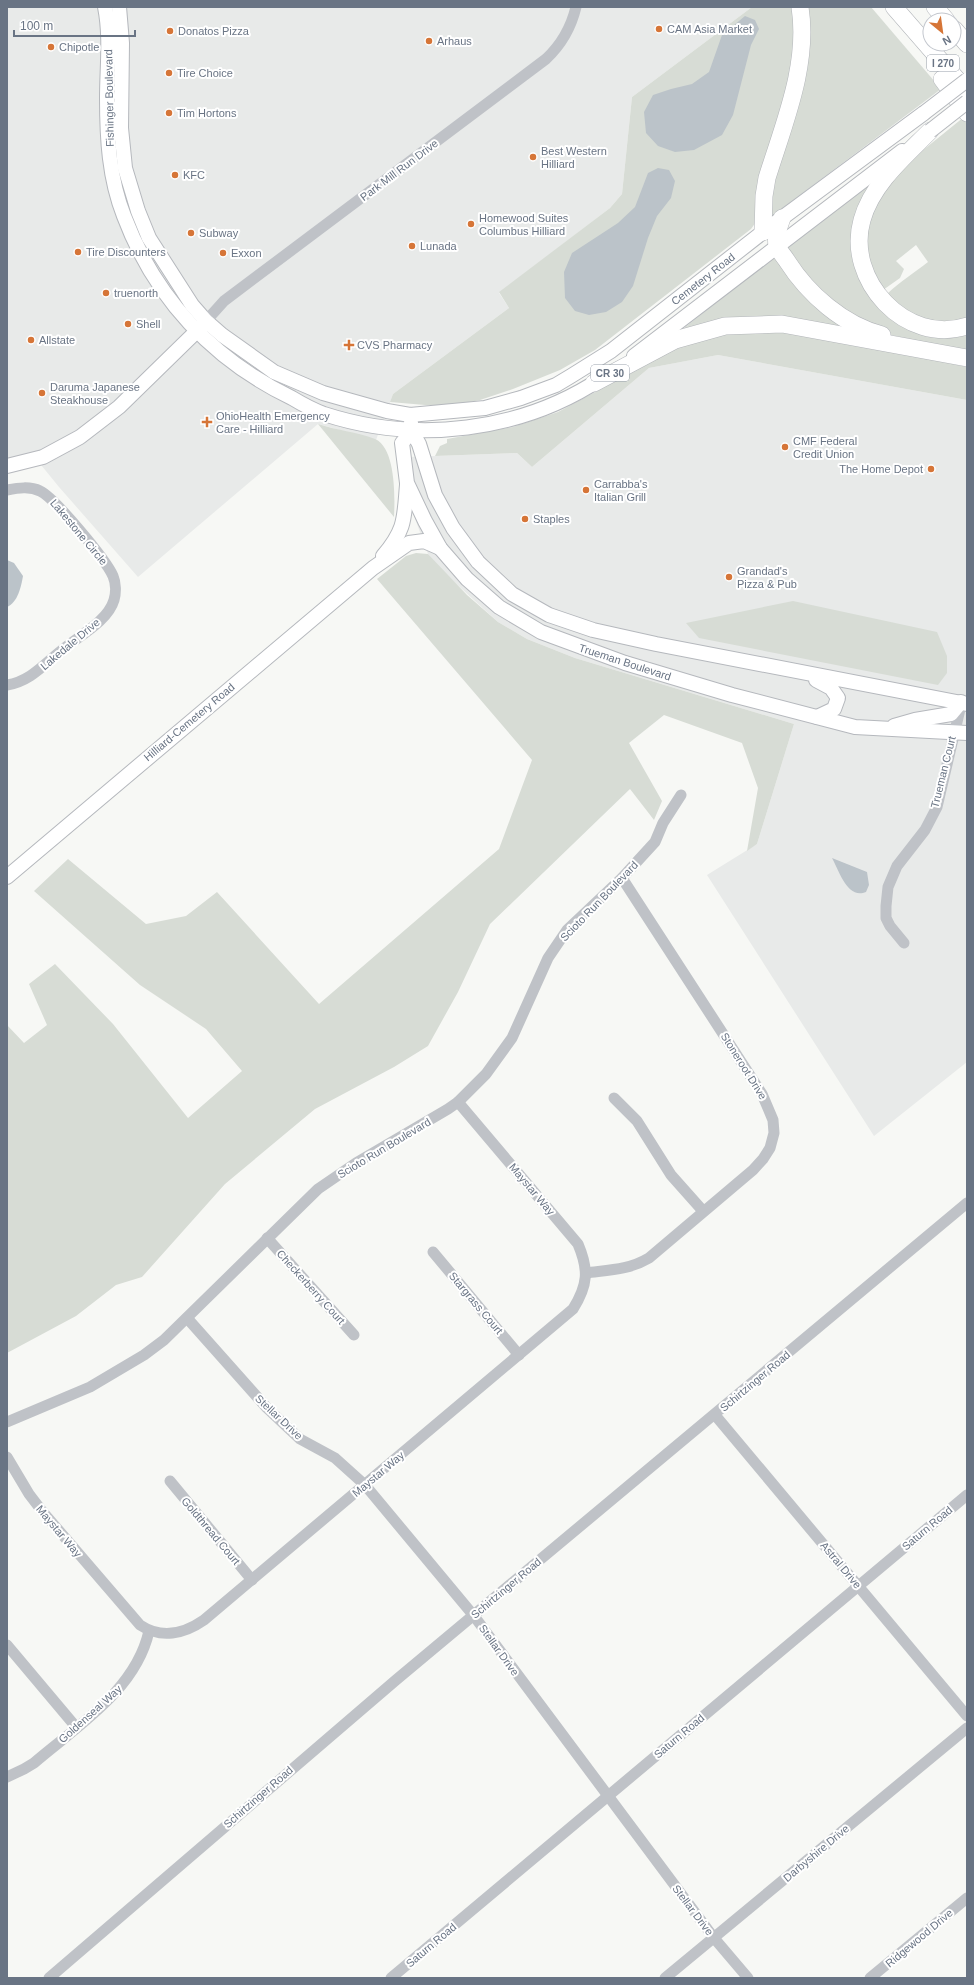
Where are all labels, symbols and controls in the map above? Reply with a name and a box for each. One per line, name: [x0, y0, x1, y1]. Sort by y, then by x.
scale bar: [14, 12, 135, 38]
north arrow: [922, 12, 962, 52]
text: 100 m: [20, 19, 53, 33]
place label: CAM Asia Market: [667, 23, 752, 35]
marker: CAM Asia Market: [654, 24, 664, 34]
place label: Donatos Pizza: [178, 25, 250, 37]
marker: Donatos Pizza: [165, 26, 175, 36]
text: N: [940, 34, 953, 48]
place label: Arhaus: [437, 35, 472, 47]
marker: Arhaus: [424, 36, 434, 46]
place label: Chipotle: [59, 41, 99, 53]
marker: Chipotle: [46, 42, 56, 52]
street label: Fishinger Boulevard: [102, 49, 116, 147]
road number: I 270: [927, 55, 959, 71]
place label: Tire Choice: [177, 67, 233, 79]
marker: Tire Choice: [164, 68, 174, 78]
place label: Tim Hortons: [177, 107, 237, 119]
marker: Tim Hortons: [164, 108, 174, 118]
street label: Park Mill Run Drive: [358, 137, 440, 203]
place label: Best Western Hilliard: [541, 145, 607, 170]
marker: Best Western Hilliard: [528, 152, 538, 162]
place label: KFC: [183, 169, 205, 181]
marker: KFC: [170, 170, 180, 180]
place label: Homewood Suites Columbus Hilliard: [479, 212, 569, 237]
marker: Homewood Suites Columbus Hilliard: [466, 219, 476, 229]
place label: Subway: [199, 227, 239, 239]
marker: Subway: [186, 228, 196, 238]
place label: Lunada: [420, 240, 458, 252]
marker: Lunada: [407, 241, 417, 251]
place label: Tire Discounters: [86, 246, 166, 258]
marker: Tire Discounters: [73, 247, 83, 257]
place label: Exxon: [231, 247, 262, 259]
marker: Exxon: [218, 248, 228, 258]
street label: Cemetery Road: [669, 251, 737, 307]
place label: truenorth: [114, 287, 158, 299]
marker: truenorth: [101, 288, 111, 298]
place label: Shell: [136, 318, 160, 330]
marker: Shell: [123, 319, 133, 329]
place label: Allstate: [39, 334, 75, 346]
marker: Allstate: [26, 335, 36, 345]
place label: CVS Pharmacy: [357, 339, 433, 351]
marker: CVS Pharmacy: [344, 340, 354, 350]
road number: CR 30: [591, 365, 629, 381]
place label: Daruma Japanese Steakhouse: [50, 381, 140, 406]
marker: Daruma Japanese Steakhouse: [37, 388, 47, 398]
place label: OhioHealth Emergency Care - Hilliard: [216, 410, 330, 435]
marker: OhioHealth Emergency Care - Hilliard: [201, 416, 213, 428]
place label: CMF Federal Credit Union: [793, 435, 857, 460]
marker: CMF Federal Credit Union: [780, 442, 790, 452]
place label: The Home Depot: [839, 463, 923, 475]
marker: The Home Depot: [926, 464, 936, 474]
place label: Carrabba's Italian Grill: [594, 478, 648, 503]
marker: Carrabba's Italian Grill: [581, 485, 591, 495]
street label: Lakestone Circle: [48, 497, 110, 567]
place label: Staples: [533, 513, 570, 525]
marker: Staples: [520, 514, 530, 524]
place label: Grandad's Pizza & Pub: [737, 565, 797, 590]
marker: Grandad's Pizza & Pub: [724, 572, 734, 582]
street label: Lakedale Drive: [38, 616, 102, 672]
street label: Trueman Boulevard: [577, 641, 673, 683]
street label: Hilliard-Cemetery Road: [141, 681, 237, 763]
street label: Trueman Court: [928, 735, 958, 809]
street label: Scioto Run Boulevard: [558, 859, 640, 943]
street label: Stoneroot Drive: [719, 1030, 769, 1102]
street label: Scioto Run Boulevard: [335, 1115, 433, 1181]
street label: Maystar Way: [507, 1161, 557, 1218]
street label: Checkerberry Court: [274, 1247, 348, 1327]
street label: Stargrass Court: [447, 1270, 505, 1336]
street label: Schirtzinger Road: [718, 1348, 792, 1414]
street label: Stellar Drive: [253, 1392, 305, 1442]
street label: Maystar Way: [350, 1449, 407, 1499]
street label: Goldthread Court: [179, 1495, 243, 1567]
street label: Maystar Way: [34, 1503, 84, 1560]
street label: Saturn Road: [899, 1504, 955, 1552]
street label: Astral Drive: [818, 1539, 864, 1591]
street label: Schirtzinger Road: [469, 1555, 543, 1621]
street label: Stellar Drive: [477, 1622, 521, 1678]
street label: Goldenseal Way: [56, 1682, 124, 1745]
street label: Saturn Road: [651, 1712, 707, 1760]
street label: Schirtzinger Road: [221, 1764, 295, 1830]
street label: Darbyshire Drive: [781, 1822, 851, 1884]
street label: Stellar Drive: [670, 1882, 716, 1938]
street label: Ridgewood Drive: [883, 1906, 955, 1970]
street label: Saturn Road: [403, 1921, 459, 1969]

